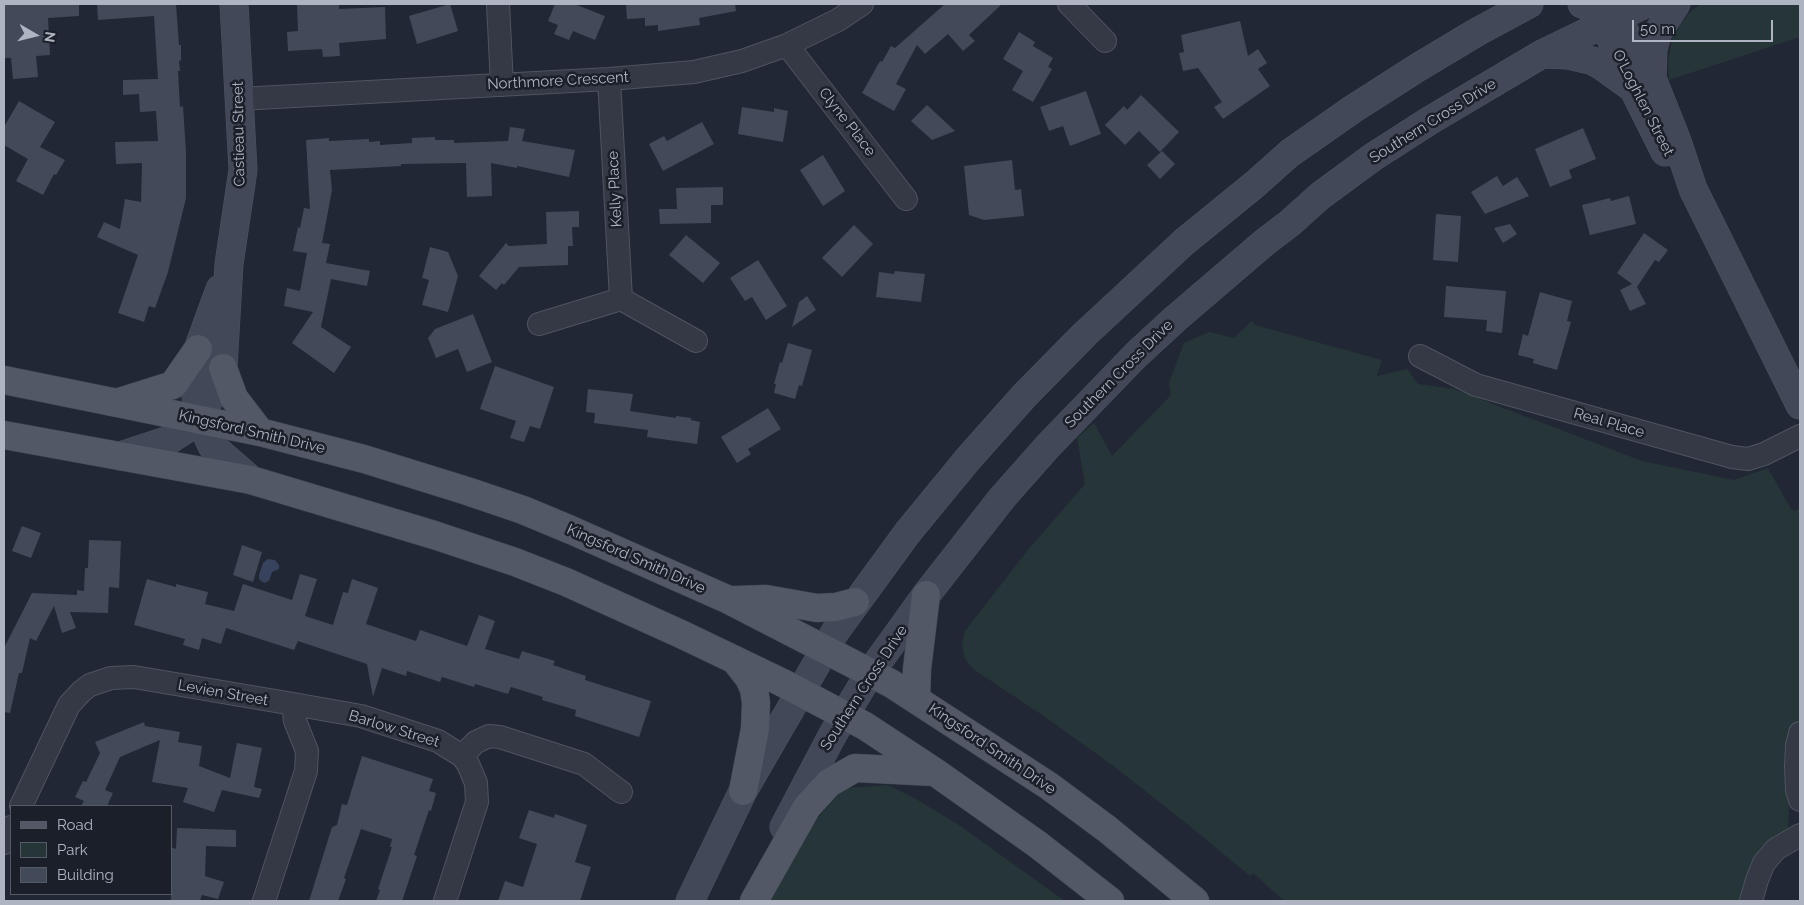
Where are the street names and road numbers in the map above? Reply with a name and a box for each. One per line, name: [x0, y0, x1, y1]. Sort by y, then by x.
street label: O'Loghlen Street: [1608, 47, 1678, 159]
street label: Northmore Crescent: [487, 68, 629, 94]
street label: Southern Cross Drive: [1366, 75, 1500, 167]
street label: Castieau Street: [229, 81, 249, 187]
street label: Clyne Place: [815, 84, 879, 160]
street label: Kelly Place: [604, 150, 626, 228]
street label: Southern Cross Drive: [1061, 316, 1177, 432]
street label: Real Place: [1571, 404, 1647, 442]
street label: Kingsford Smith Drive: [177, 406, 327, 458]
street label: Kingsford Smith Drive: [564, 520, 708, 598]
street label: Southern Cross Drive: [817, 622, 911, 754]
street label: Levien Street: [176, 676, 270, 710]
street label: Kingsford Smith Drive: [925, 700, 1059, 798]
street label: Barlow Street: [347, 707, 441, 751]

